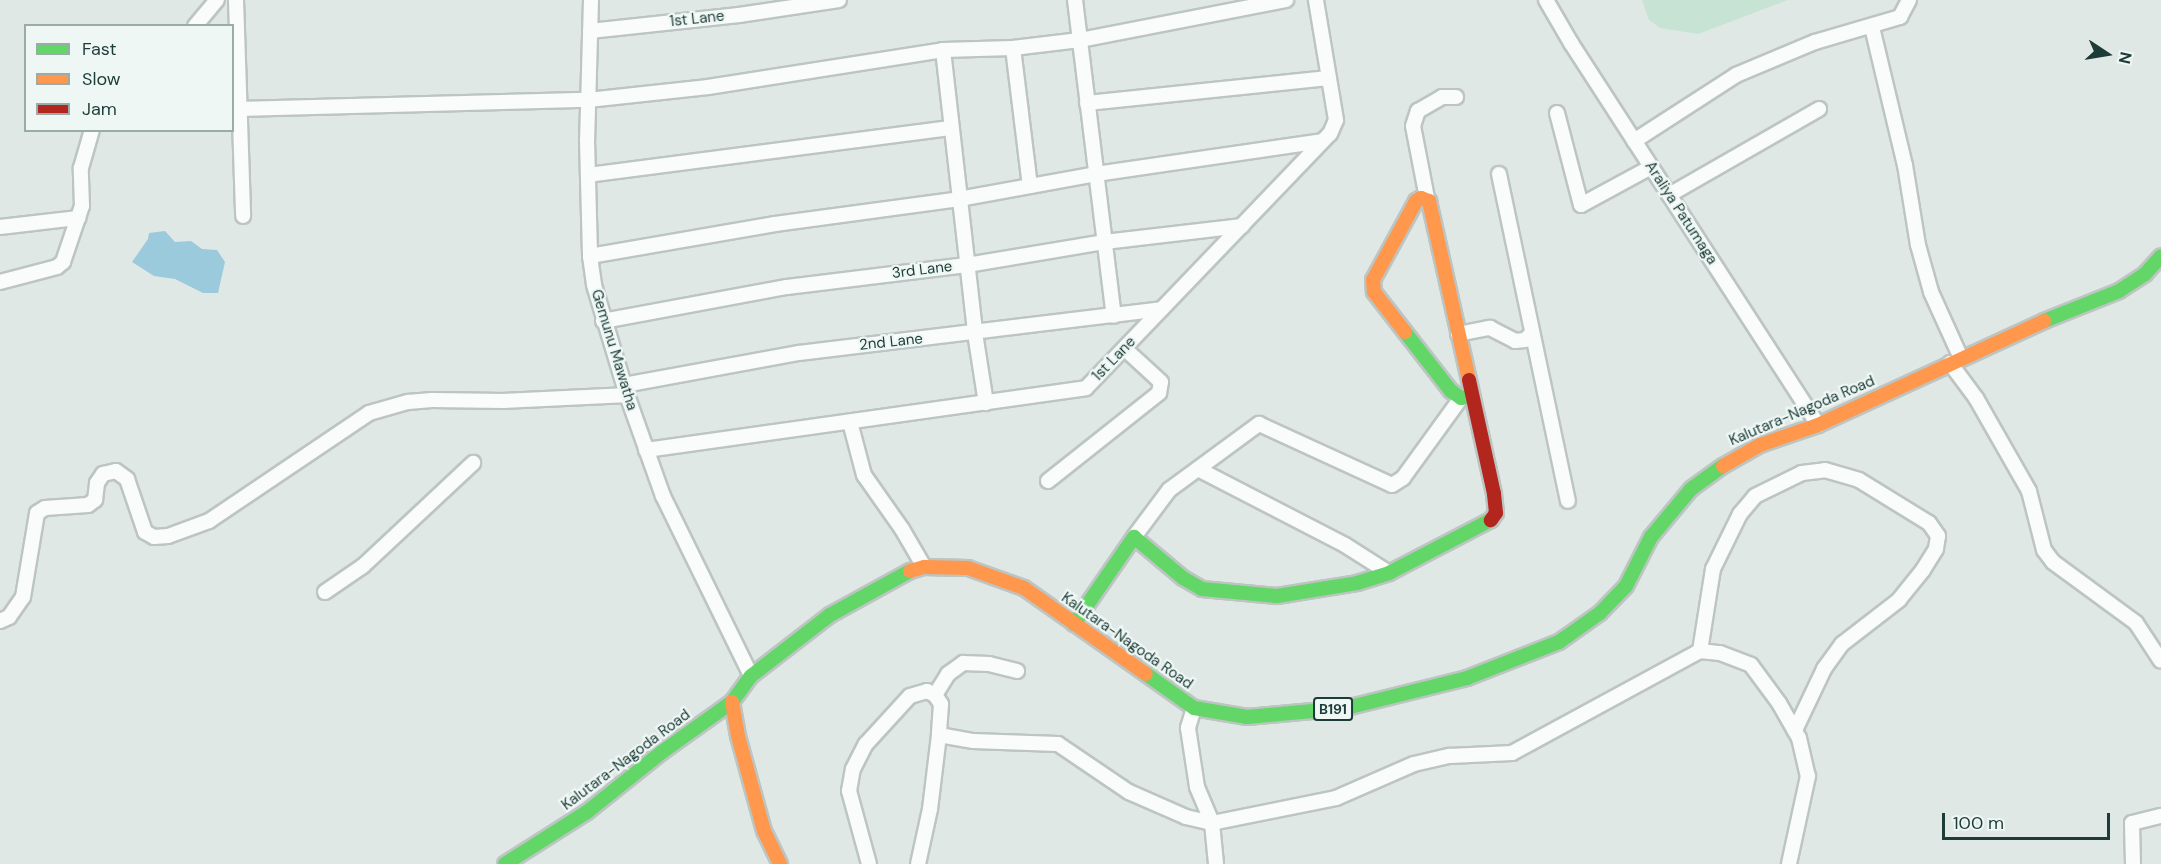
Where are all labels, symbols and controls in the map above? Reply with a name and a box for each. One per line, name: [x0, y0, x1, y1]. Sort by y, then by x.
street label: 1st Lane: [669, 7, 725, 31]
legend: [24, 24, 234, 132]
north arrow: [2077, 24, 2137, 84]
text: Fast: [82, 37, 117, 61]
text: N: [2114, 50, 2137, 66]
text: Slow: [82, 67, 121, 91]
text: Jam: [82, 97, 117, 121]
street label: Araliya Patumaga: [1641, 158, 1721, 268]
street label: 3rd Lane: [891, 257, 953, 283]
street label: Gemunu Mawatha: [587, 287, 641, 413]
street label: 2nd Lane: [858, 330, 924, 354]
street label: 1st Lane: [1088, 333, 1140, 385]
street label: Kalutara-Nagoda Road: [1727, 372, 1877, 450]
street label: Kalutara-Nagoda Road: [1058, 589, 1196, 693]
road number: B191: [1312, 698, 1354, 720]
street label: Kalutara-Nagoda Road: [558, 706, 694, 814]
scale bar: [1945, 801, 2113, 839]
text: 100 m: [1953, 811, 2004, 835]

